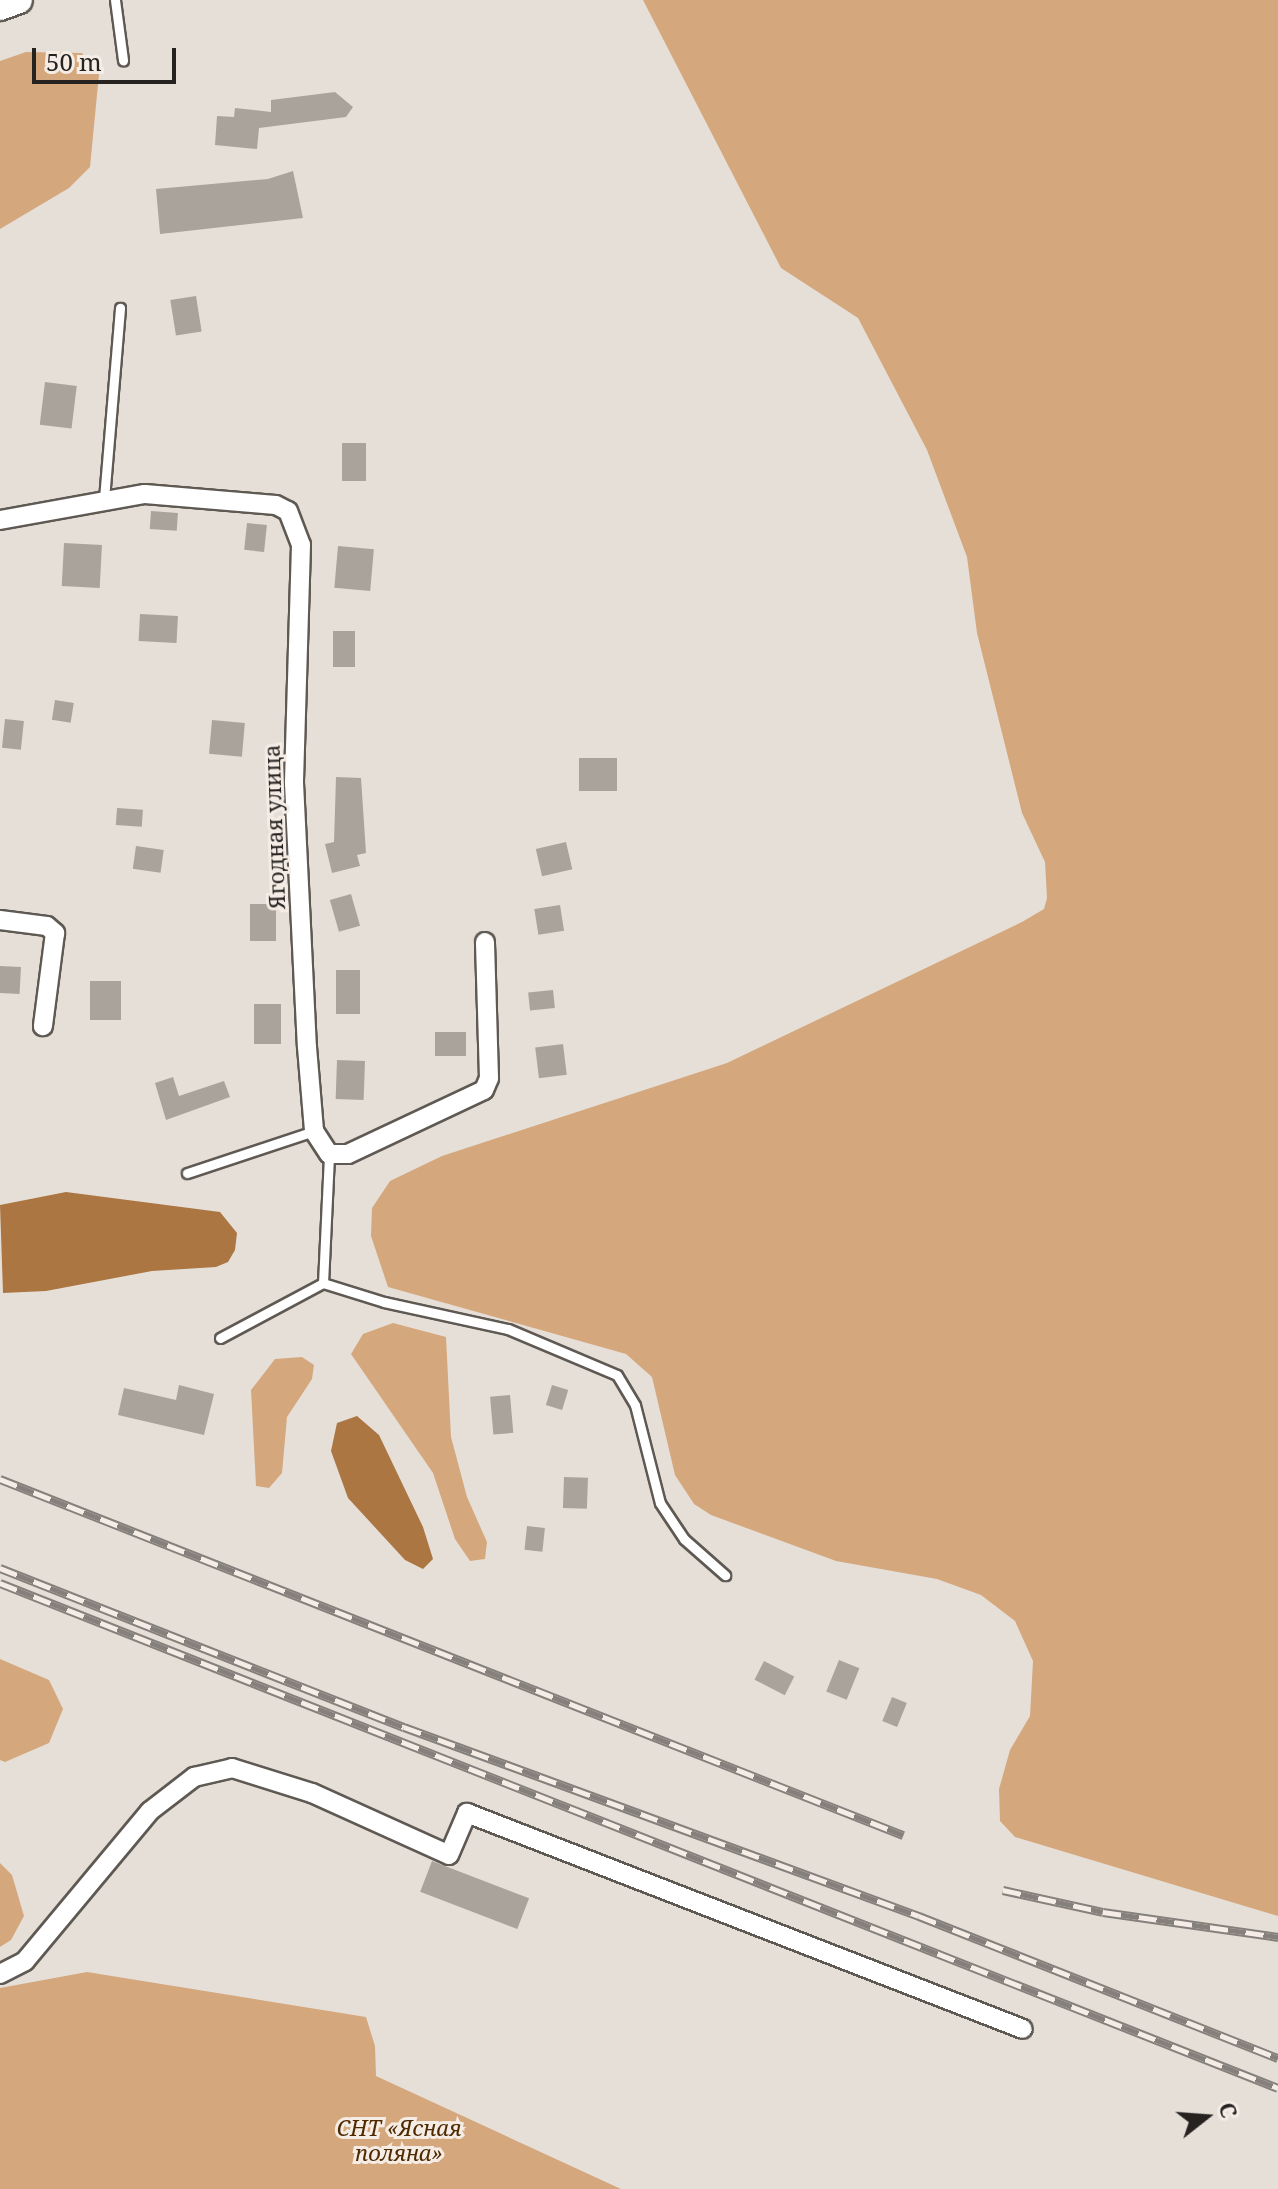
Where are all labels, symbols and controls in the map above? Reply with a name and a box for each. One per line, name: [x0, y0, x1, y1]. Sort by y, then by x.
scale bar: [36, 32, 180, 82]
text: 50 m: [46, 45, 102, 78]
street label: Ягодная улица: [258, 744, 290, 910]
north arrow: [1166, 2077, 1246, 2157]
text: С: [1212, 2099, 1245, 2121]
park label: СНТ «Ясная поляна»: [337, 2114, 461, 2166]

